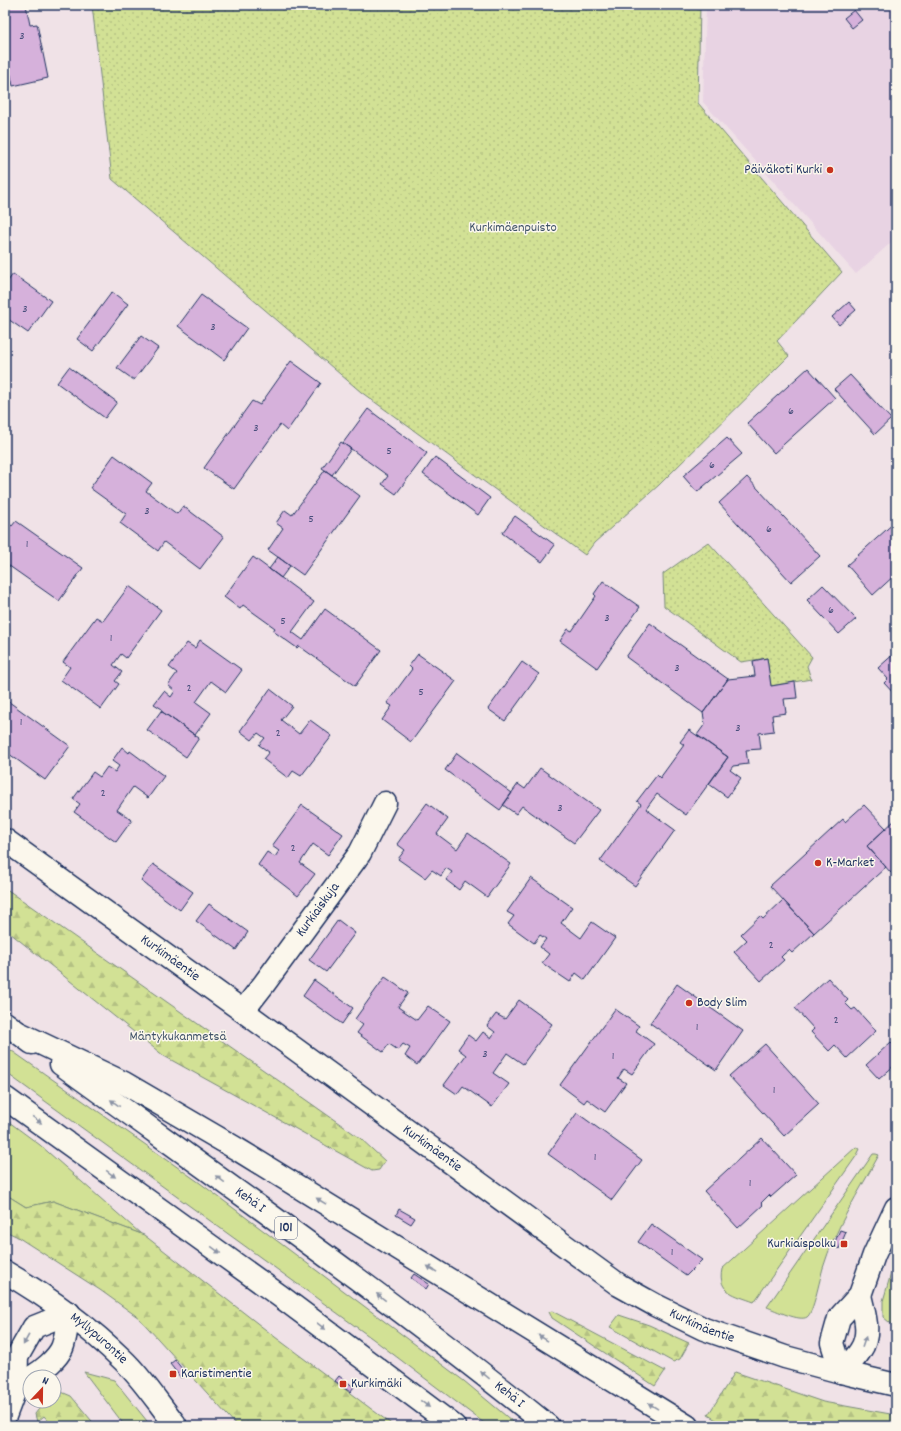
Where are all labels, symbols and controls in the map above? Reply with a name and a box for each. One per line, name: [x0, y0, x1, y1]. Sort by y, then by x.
house number: 3: [19, 28, 25, 45]
place label: Päiväkoti Kurki: [744, 160, 822, 180]
marker: Päiväkoti Kurki: [825, 165, 835, 175]
park label: Kurkimäenpuisto: [469, 218, 557, 238]
house number: 3: [22, 301, 28, 318]
house number: 3: [210, 319, 216, 336]
house number: 6: [788, 403, 794, 420]
house number: 3: [253, 420, 259, 437]
house number: 5: [386, 443, 392, 460]
house number: 6: [709, 457, 715, 474]
house number: 3: [144, 503, 150, 520]
house number: 5: [308, 511, 314, 528]
house number: 6: [766, 521, 772, 538]
house number: 1: [26, 536, 28, 553]
house number: 6: [828, 602, 834, 619]
house number: 3: [604, 610, 610, 627]
house number: 5: [280, 613, 286, 630]
house number: 1: [110, 630, 112, 647]
house number: 3: [674, 660, 680, 677]
house number: 2: [186, 680, 192, 697]
house number: 5: [418, 684, 424, 701]
house number: 1: [20, 714, 22, 731]
house number: 3: [735, 720, 741, 737]
house number: 2: [275, 725, 281, 742]
house number: 2: [100, 785, 106, 802]
house number: 3: [557, 800, 563, 817]
house number: 2: [290, 840, 296, 857]
place label: K-Market: [826, 853, 874, 873]
marker: K-Market: [813, 858, 823, 868]
street label: Kurkiaiskuja: [292, 878, 345, 941]
street label: Kurkimäentie: [136, 930, 204, 987]
house number: 2: [768, 937, 774, 954]
place label: Body Slim: [697, 993, 747, 1013]
marker: Body Slim: [684, 998, 694, 1008]
house number: 2: [833, 1012, 839, 1029]
house number: 1: [696, 1019, 698, 1036]
park label: Mäntykukanmetsä: [130, 1027, 226, 1047]
house number: 3: [482, 1046, 488, 1063]
house number: 1: [612, 1048, 614, 1065]
house number: 1: [773, 1082, 775, 1099]
one-way arrow: [109, 1099, 120, 1107]
one-way arrow: [31, 1116, 42, 1124]
street label: Kurkimäentie: [398, 1120, 466, 1177]
house number: 1: [594, 1149, 596, 1166]
one-way arrow: [105, 1170, 116, 1178]
one-way arrow: [214, 1175, 225, 1183]
house number: 1: [749, 1175, 751, 1192]
street label: Kehä I: [230, 1182, 270, 1219]
one-way arrow: [316, 1197, 326, 1205]
road number: 101: [275, 1217, 297, 1239]
place label: Kurkiaispolku: [767, 1234, 836, 1254]
marker: Kurkiaispolku: [839, 1239, 849, 1249]
house number: 1: [671, 1244, 673, 1261]
one-way arrow: [211, 1245, 221, 1253]
one-way arrow: [426, 1266, 438, 1273]
one-way arrow: [376, 1293, 387, 1301]
street label: Kurkimäentie: [666, 1303, 737, 1349]
street label: Myllypurontie: [65, 1308, 132, 1369]
one-way arrow: [316, 1322, 327, 1330]
one-way arrow: [22, 1334, 29, 1346]
one-way arrow: [537, 1334, 548, 1341]
one-way arrow: [861, 1335, 867, 1347]
place label: Karistimentie: [181, 1364, 252, 1384]
north arrow: [22, 1369, 62, 1409]
marker: Karistimentie: [168, 1369, 178, 1379]
one-way arrow: [480, 1371, 491, 1379]
text: N: [39, 1373, 51, 1390]
place label: Kurkimäki: [351, 1374, 402, 1394]
street label: Kehä I: [490, 1377, 529, 1414]
marker: Kurkimäki: [338, 1379, 348, 1389]
one-way arrow: [420, 1400, 431, 1408]
one-way arrow: [647, 1402, 659, 1409]

